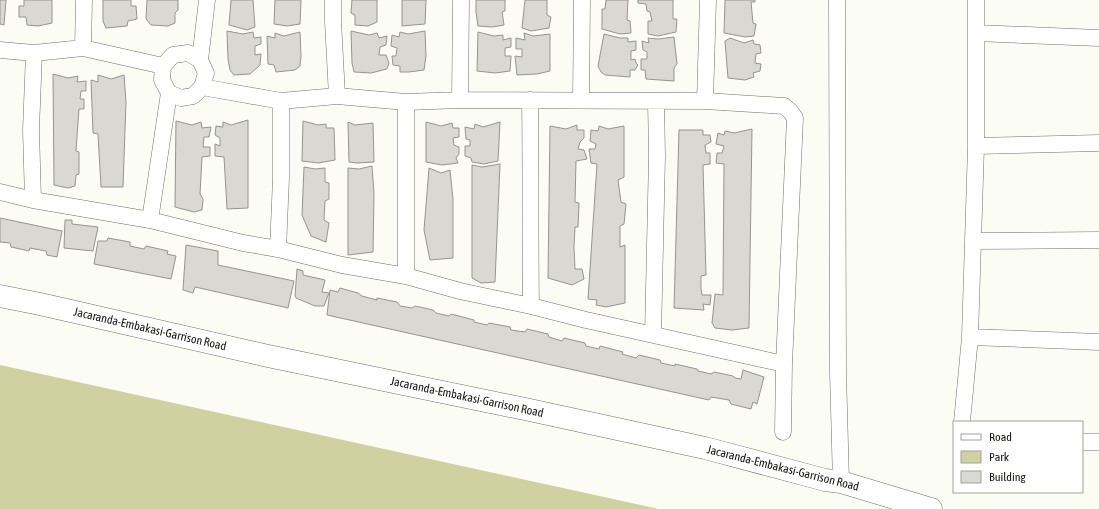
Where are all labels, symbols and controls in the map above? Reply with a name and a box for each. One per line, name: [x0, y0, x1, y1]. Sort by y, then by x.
street label: Jacaranda-Embakasi-Garrison Road: [72, 305, 228, 353]
street label: Jacaranda-Embakasi-Garrison Road: [389, 374, 545, 420]
legend: [953, 421, 1083, 493]
text: Road: [989, 430, 1012, 444]
street label: Jacaranda-Embakasi-Garrison Road: [705, 442, 861, 494]
text: Park: [989, 450, 1010, 464]
text: Building: [989, 470, 1027, 484]

